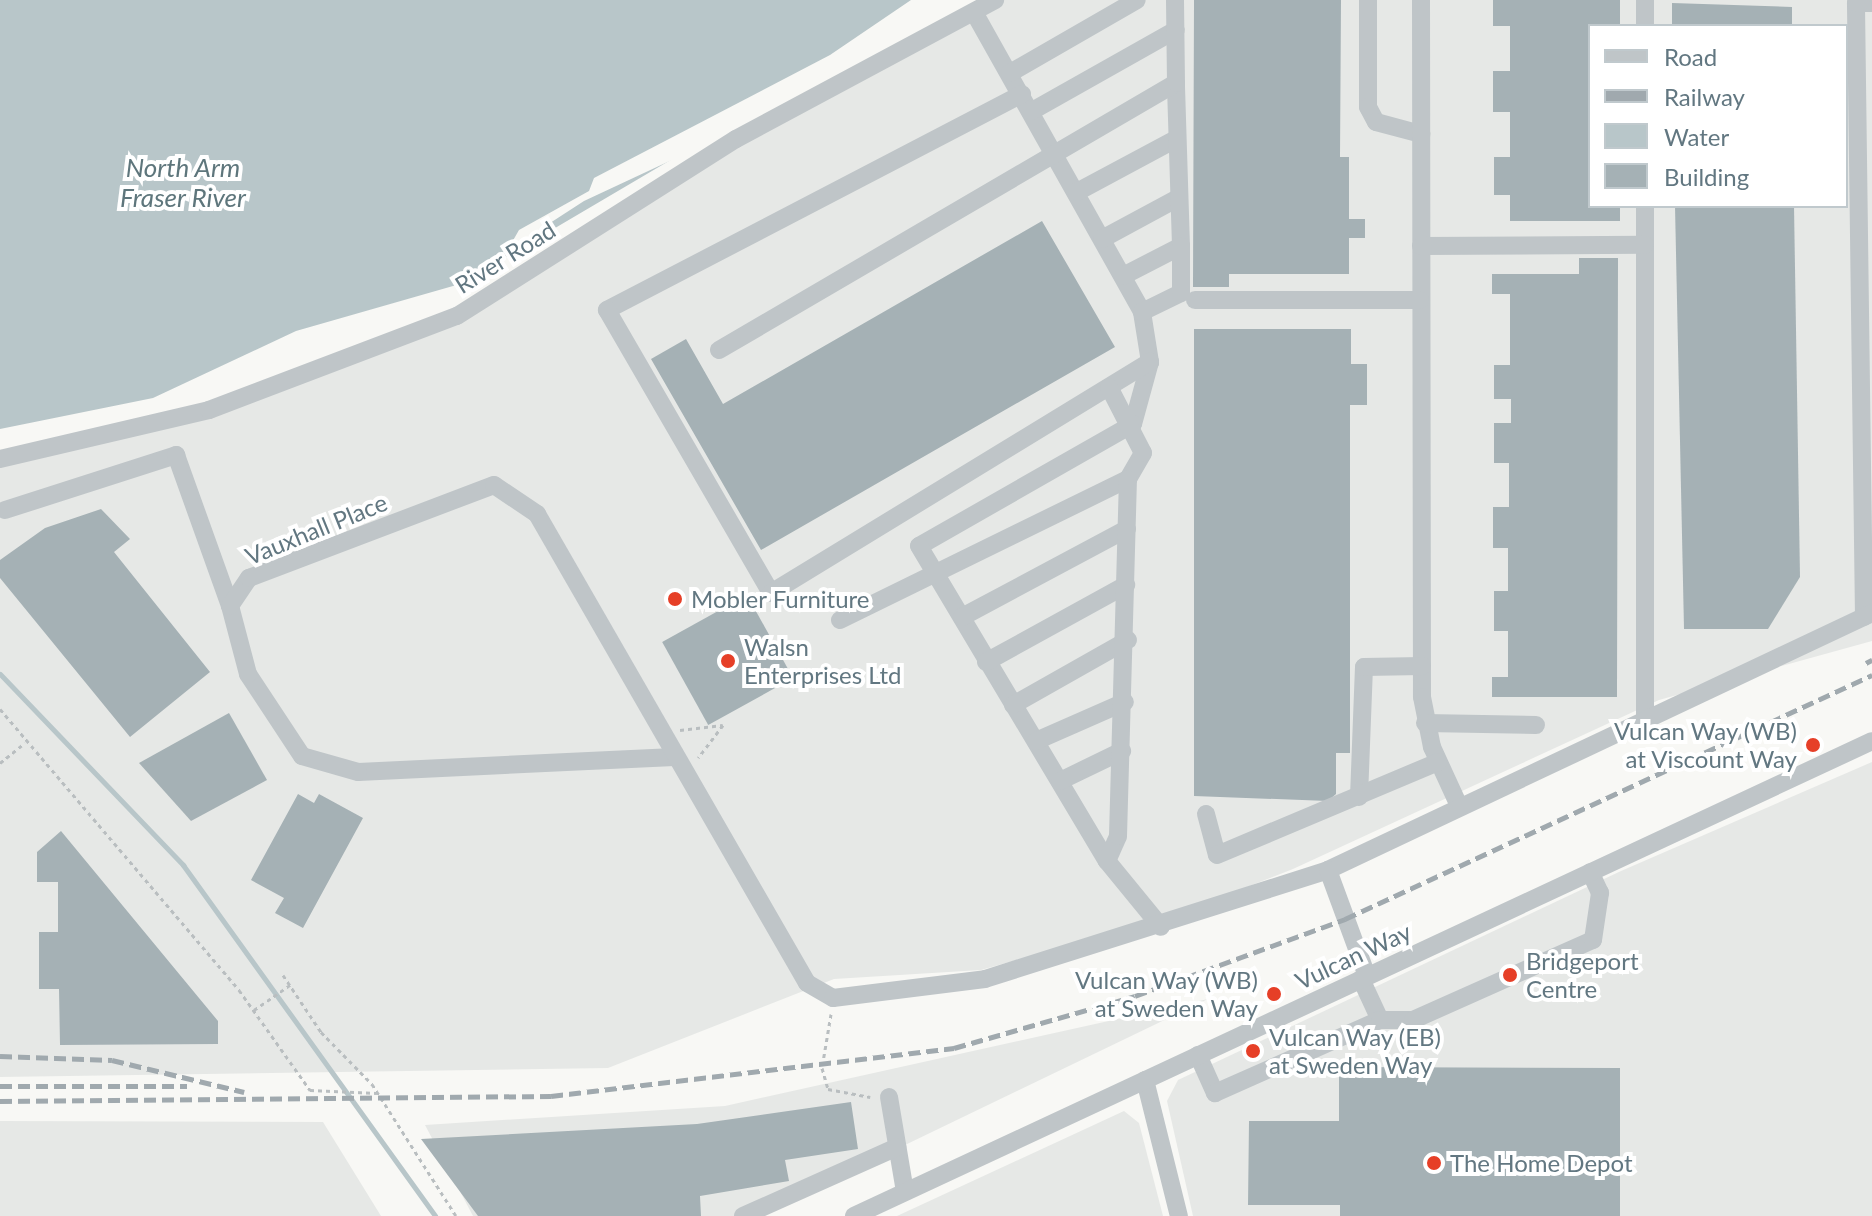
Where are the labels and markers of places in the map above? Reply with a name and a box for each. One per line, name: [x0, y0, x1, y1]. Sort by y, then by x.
place label: Mobler Furniture: [691, 585, 870, 613]
marker: Mobler Furniture: [666, 590, 684, 608]
place label: Walsn Enterprises Ltd: [744, 633, 902, 689]
marker: Walsn Enterprises Ltd: [719, 652, 737, 670]
place label: Vulcan Way (WB) at Viscount Way: [1613, 717, 1797, 773]
marker: Vulcan Way (WB) at Viscount Way: [1804, 736, 1822, 754]
place label: Bridgeport Centre: [1526, 947, 1639, 1003]
place label: Vulcan Way (WB) at Sweden Way: [1074, 966, 1258, 1022]
marker: Bridgeport Centre: [1501, 966, 1519, 984]
marker: Vulcan Way (WB) at Sweden Way: [1265, 985, 1283, 1003]
place label: Vulcan Way (EB) at Sweden Way: [1269, 1023, 1442, 1079]
marker: Vulcan Way (EB) at Sweden Way: [1244, 1042, 1262, 1060]
place label: The Home Depot: [1450, 1149, 1632, 1177]
marker: The Home Depot: [1425, 1154, 1443, 1172]

